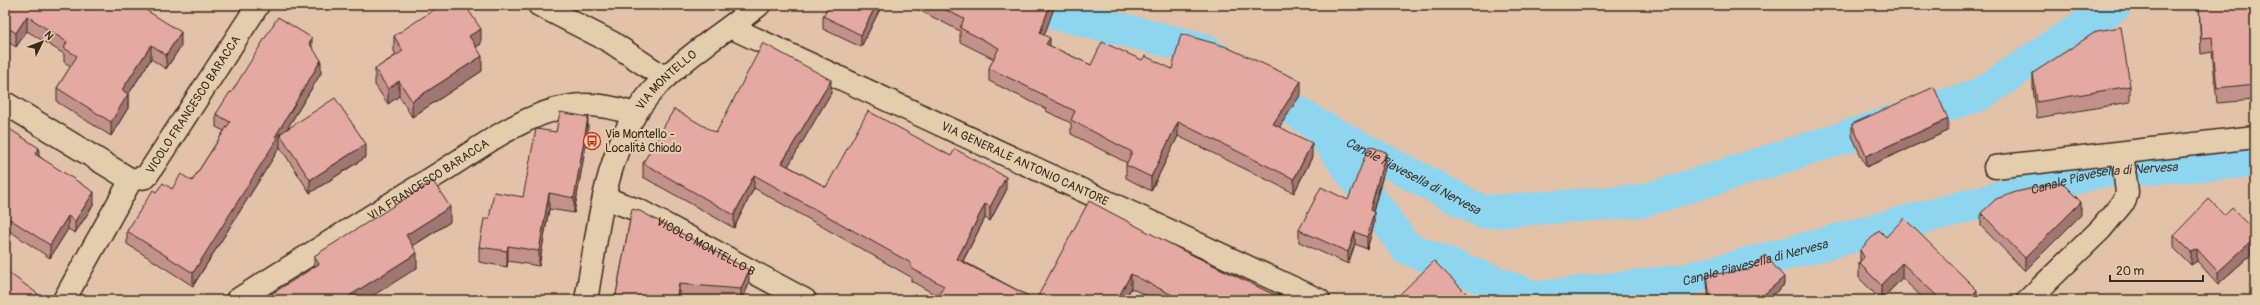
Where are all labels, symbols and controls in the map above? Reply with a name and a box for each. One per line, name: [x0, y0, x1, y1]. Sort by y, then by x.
north arrow: [22, 22, 62, 62]
text: N: [42, 28, 57, 43]
street label: VICOLO FRANCESCO BARACCA: [143, 33, 244, 177]
street label: VIA MONTELLO: [633, 47, 700, 113]
street label: VIA GENERALE ANTONIO CANTORE: [938, 119, 1111, 209]
place label: Via Montello - Località Chiodo: [605, 127, 682, 156]
bus stop icon: Via Montello - Località Chiodo: [582, 131, 602, 151]
water label: Canale Piavesella di Nervesa: [1343, 134, 1484, 219]
street label: VIA FRANCESCO BARACCA: [365, 136, 492, 224]
water label: Canale Piavesella di Nervesa: [2028, 159, 2179, 198]
street label: VICOLO MONTELLO B: [653, 214, 758, 280]
water label: Canale Piavesella di Nervesa: [1680, 236, 1830, 290]
scale bar: [2110, 257, 2203, 283]
text: 20 m: [2116, 264, 2145, 279]

